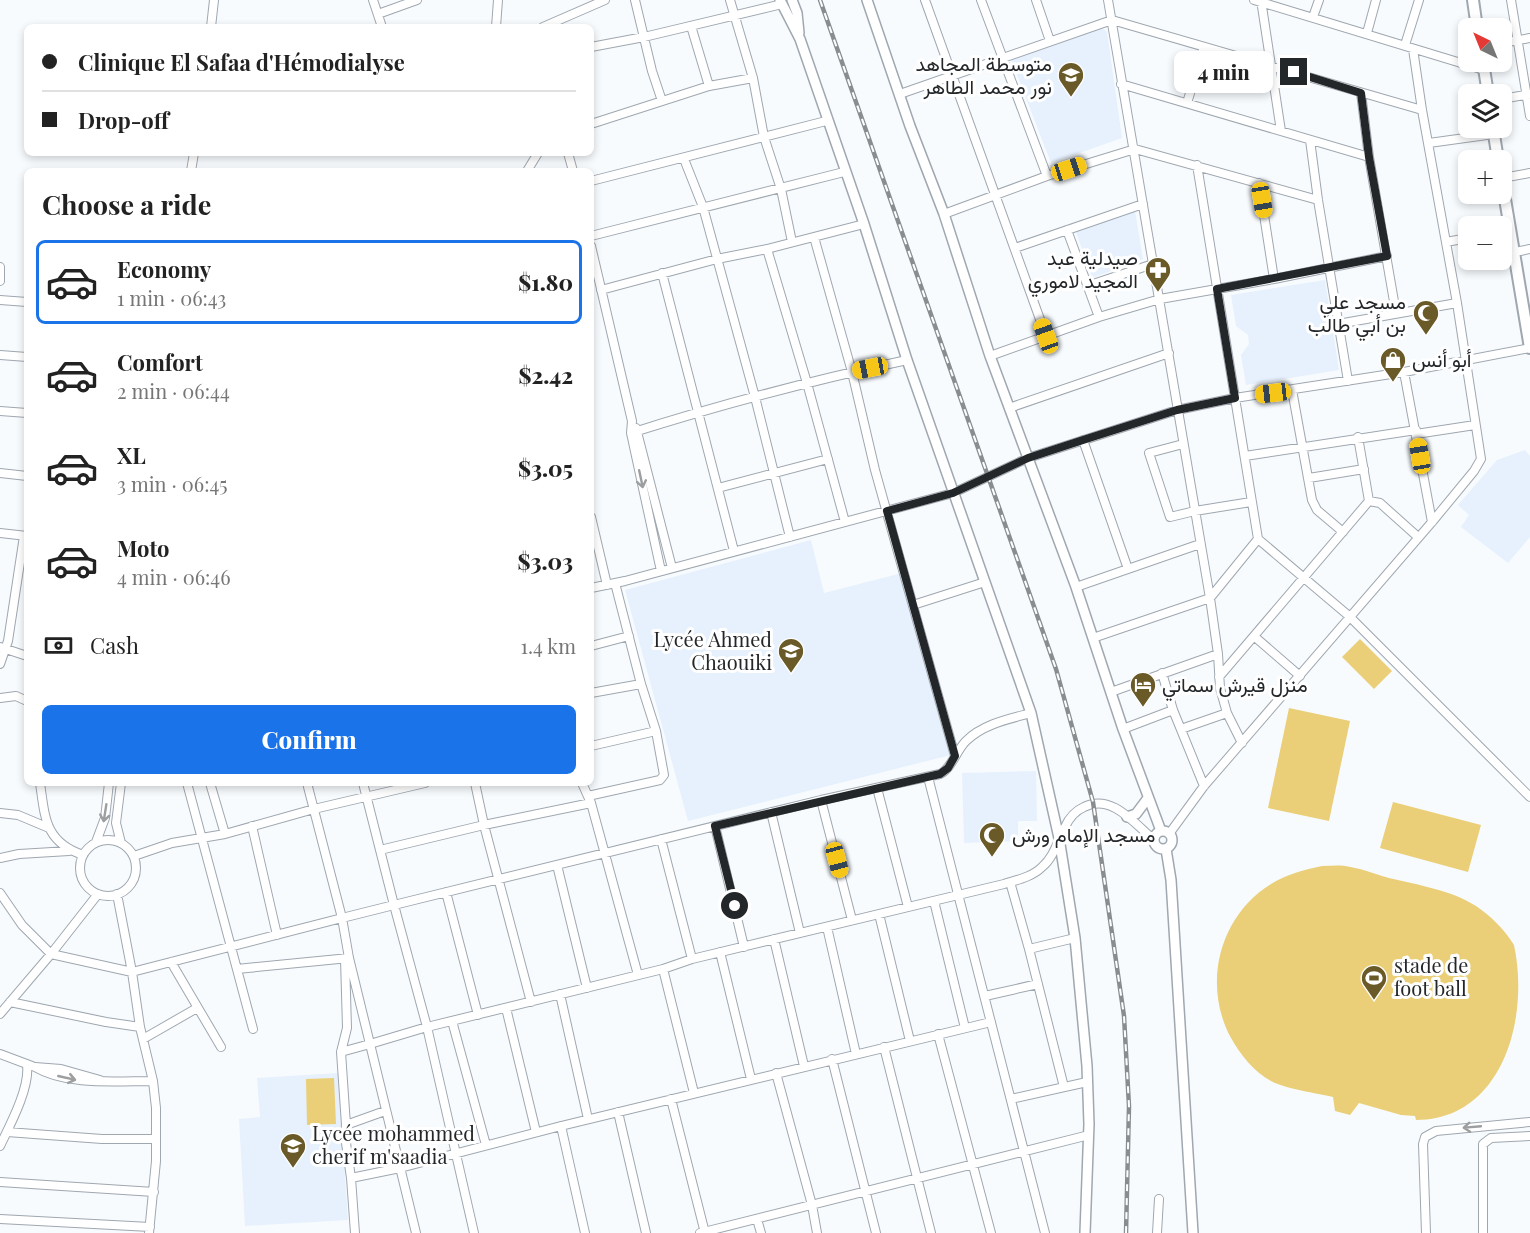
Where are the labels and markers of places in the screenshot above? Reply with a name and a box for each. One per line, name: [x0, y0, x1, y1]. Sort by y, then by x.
place label: متوسطة المجاهد نور محمد الطاهر: [915, 49, 1052, 100]
school or university icon: متوسطة المجاهد نور محمد الطاهر: [1056, 60, 1086, 98]
place label: صيدلية عبد المجيد لاموري: [1028, 243, 1138, 298]
pharmacy icon: صيدلية عبد المجيد لاموري: [1143, 255, 1173, 293]
place label: مسجد علي بن أبي طالب: [1308, 287, 1406, 342]
mosque icon: مسجد علي بن أبي طالب: [1411, 298, 1441, 336]
shop icon: أبو أنس: [1378, 345, 1408, 383]
place label: أبو أنس: [1412, 345, 1472, 373]
place label: Lycée Ahmed Chaouiki: [653, 625, 772, 675]
school or university icon: Lycée Ahmed Chaouiki: [776, 636, 806, 674]
hotel icon: منزل قيرش سماتي: [1128, 670, 1158, 708]
place label: منزل قيرش سماتي: [1162, 670, 1308, 702]
mosque icon: مسجد الإمام ورش: [977, 820, 1007, 858]
place label: مسجد الإمام ورش: [1012, 820, 1155, 848]
place label: stade de foot ball: [1394, 951, 1468, 1001]
sports icon: stade de foot ball: [1359, 963, 1389, 1001]
place label: Lycée mohammed cherif m'saadia: [312, 1119, 475, 1169]
school or university icon: Lycée mohammed cherif m'saadia: [278, 1131, 308, 1169]

